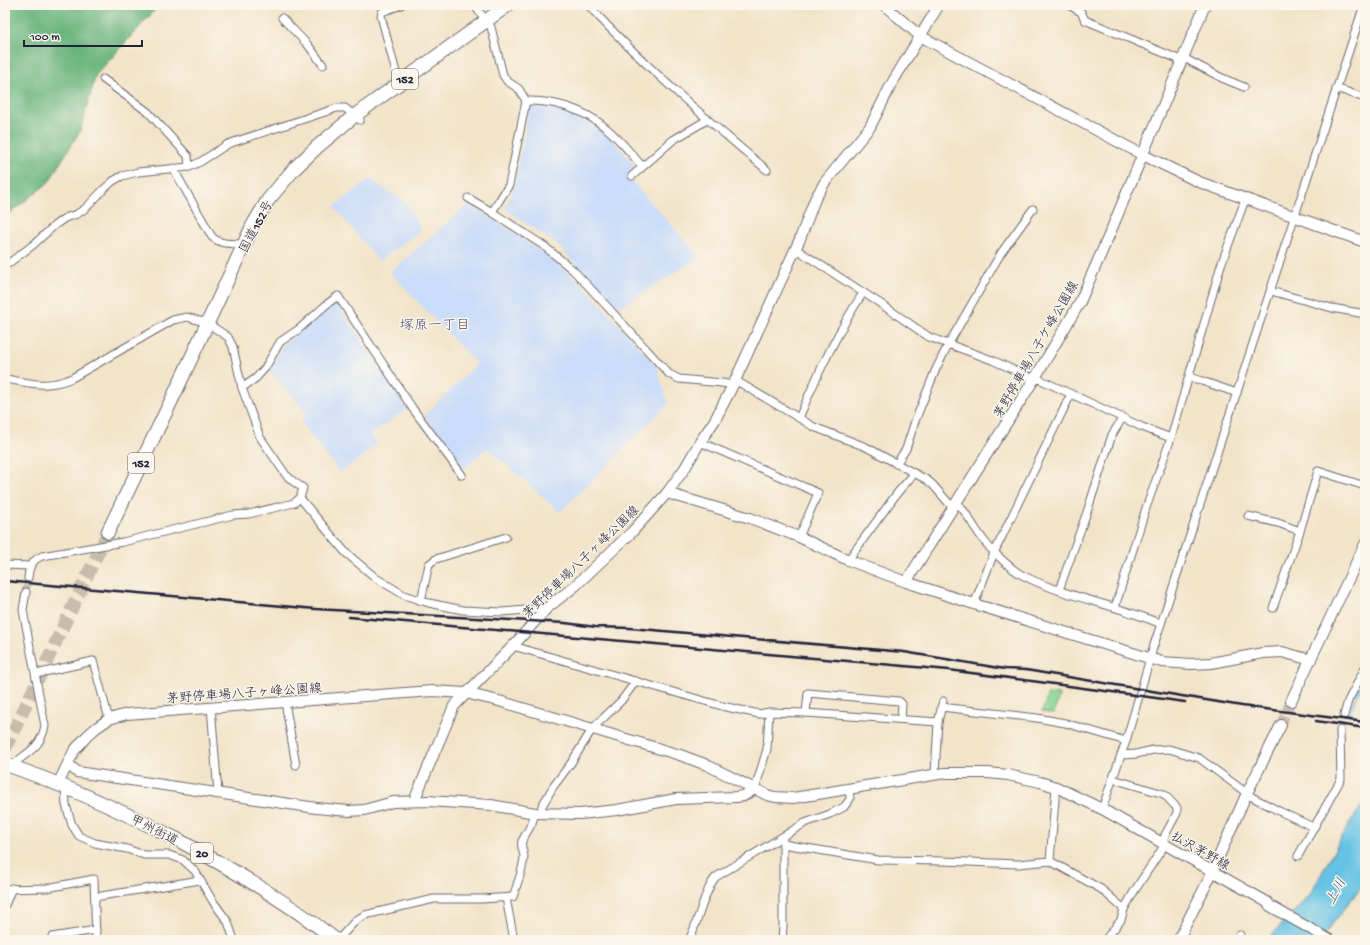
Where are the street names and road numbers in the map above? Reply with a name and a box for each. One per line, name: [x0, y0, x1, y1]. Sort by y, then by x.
road number: 152: [392, 69, 418, 89]
street label: 国道152号: [236, 198, 277, 256]
street label: 茅野停車場八子ケ峰公園線: [991, 278, 1083, 422]
road number: 152: [128, 453, 154, 473]
street label: 茅野停車場八子ヶ峰公園線: [520, 502, 644, 622]
street label: 茅野停車場八子ヶ峰公園線: [166, 681, 323, 707]
street label: 甲州街道: [127, 812, 181, 850]
street label: 払沢茅野線: [1168, 829, 1233, 875]
road number: 20: [191, 843, 213, 863]

